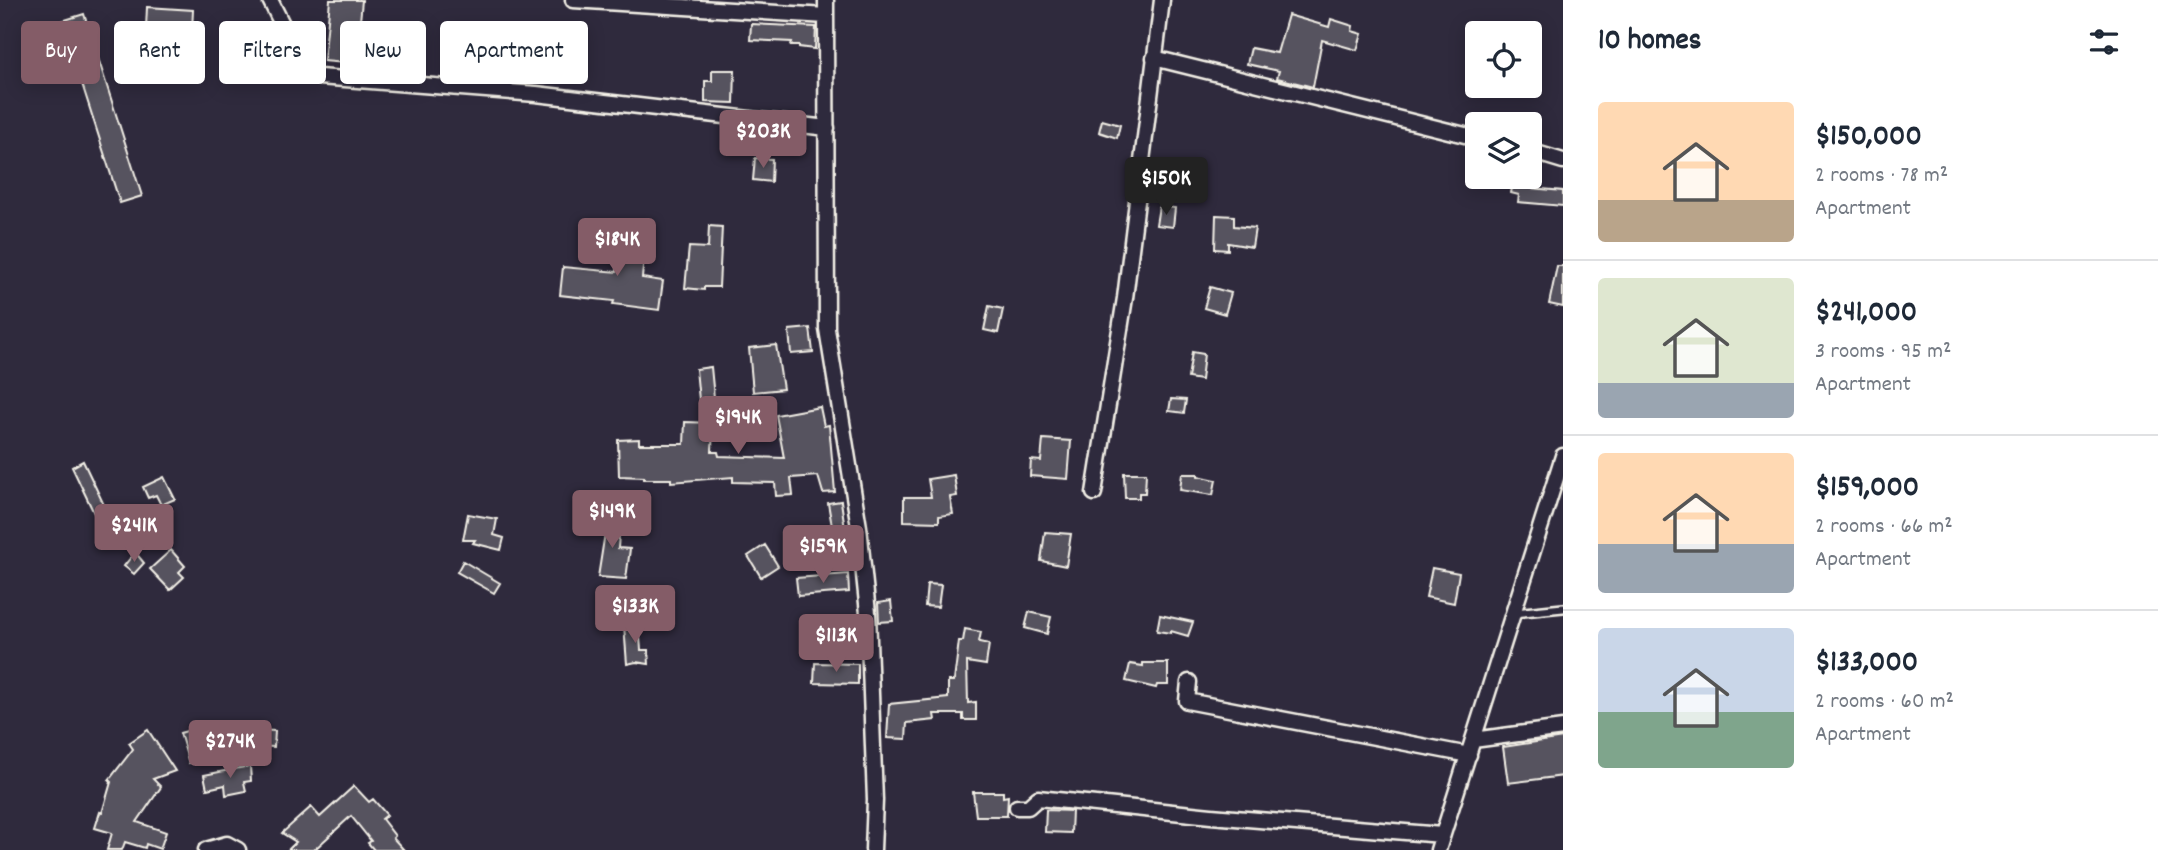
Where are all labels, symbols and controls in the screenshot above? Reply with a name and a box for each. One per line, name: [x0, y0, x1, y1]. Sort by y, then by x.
chip: Buy: [21, 21, 100, 84]
chip: Rent: [114, 21, 205, 84]
chip: Filters: [219, 21, 326, 84]
chip: New: [340, 21, 426, 84]
chip: Apartment: [440, 21, 588, 84]
map controls: [1465, 21, 1542, 189]
button: locate: [1465, 21, 1542, 98]
text: 10 homes: [1598, 21, 1701, 64]
icon: filters: [2085, 23, 2123, 61]
pin: $203K: [714, 110, 812, 170]
button: layers: [1465, 112, 1542, 189]
text: $203K: [735, 116, 791, 149]
text: $150,000: [1815, 117, 1922, 160]
icon: home: [1654, 130, 1738, 214]
pin: $150K: [1117, 158, 1215, 217]
text: 2 rooms · 78 m²: [1815, 160, 1948, 193]
text: $150K: [1141, 163, 1191, 196]
text: Apartment: [1815, 193, 1911, 226]
pin: $184K: [568, 218, 666, 278]
text: $184K: [594, 224, 640, 257]
text: $241,000: [1815, 293, 1917, 336]
icon: home: [1654, 306, 1738, 390]
text: 3 rooms · 95 m²: [1815, 336, 1951, 369]
text: Apartment: [1815, 369, 1911, 402]
pin: $194K: [689, 396, 787, 456]
text: $194K: [714, 402, 762, 435]
text: $159,000: [1815, 468, 1919, 511]
icon: home: [1654, 481, 1738, 565]
pin: $149K: [563, 490, 661, 550]
text: $149K: [588, 496, 636, 529]
pin: $241K: [85, 504, 183, 564]
text: $241K: [111, 510, 157, 543]
text: 2 rooms · 66 m²: [1815, 511, 1953, 544]
pin: $159K: [774, 526, 872, 585]
text: $159K: [799, 531, 847, 564]
text: Apartment: [1815, 544, 1911, 577]
pin: $133K: [586, 586, 684, 645]
text: $133K: [611, 591, 659, 624]
pin: $113K: [787, 614, 885, 674]
text: $113K: [815, 620, 857, 653]
text: $133,000: [1815, 643, 1918, 686]
icon: home: [1654, 656, 1738, 740]
text: 2 rooms · 60 m²: [1815, 686, 1954, 719]
text: Apartment: [1815, 719, 1911, 752]
pin: $274K: [181, 720, 279, 780]
text: $274K: [205, 726, 255, 759]

